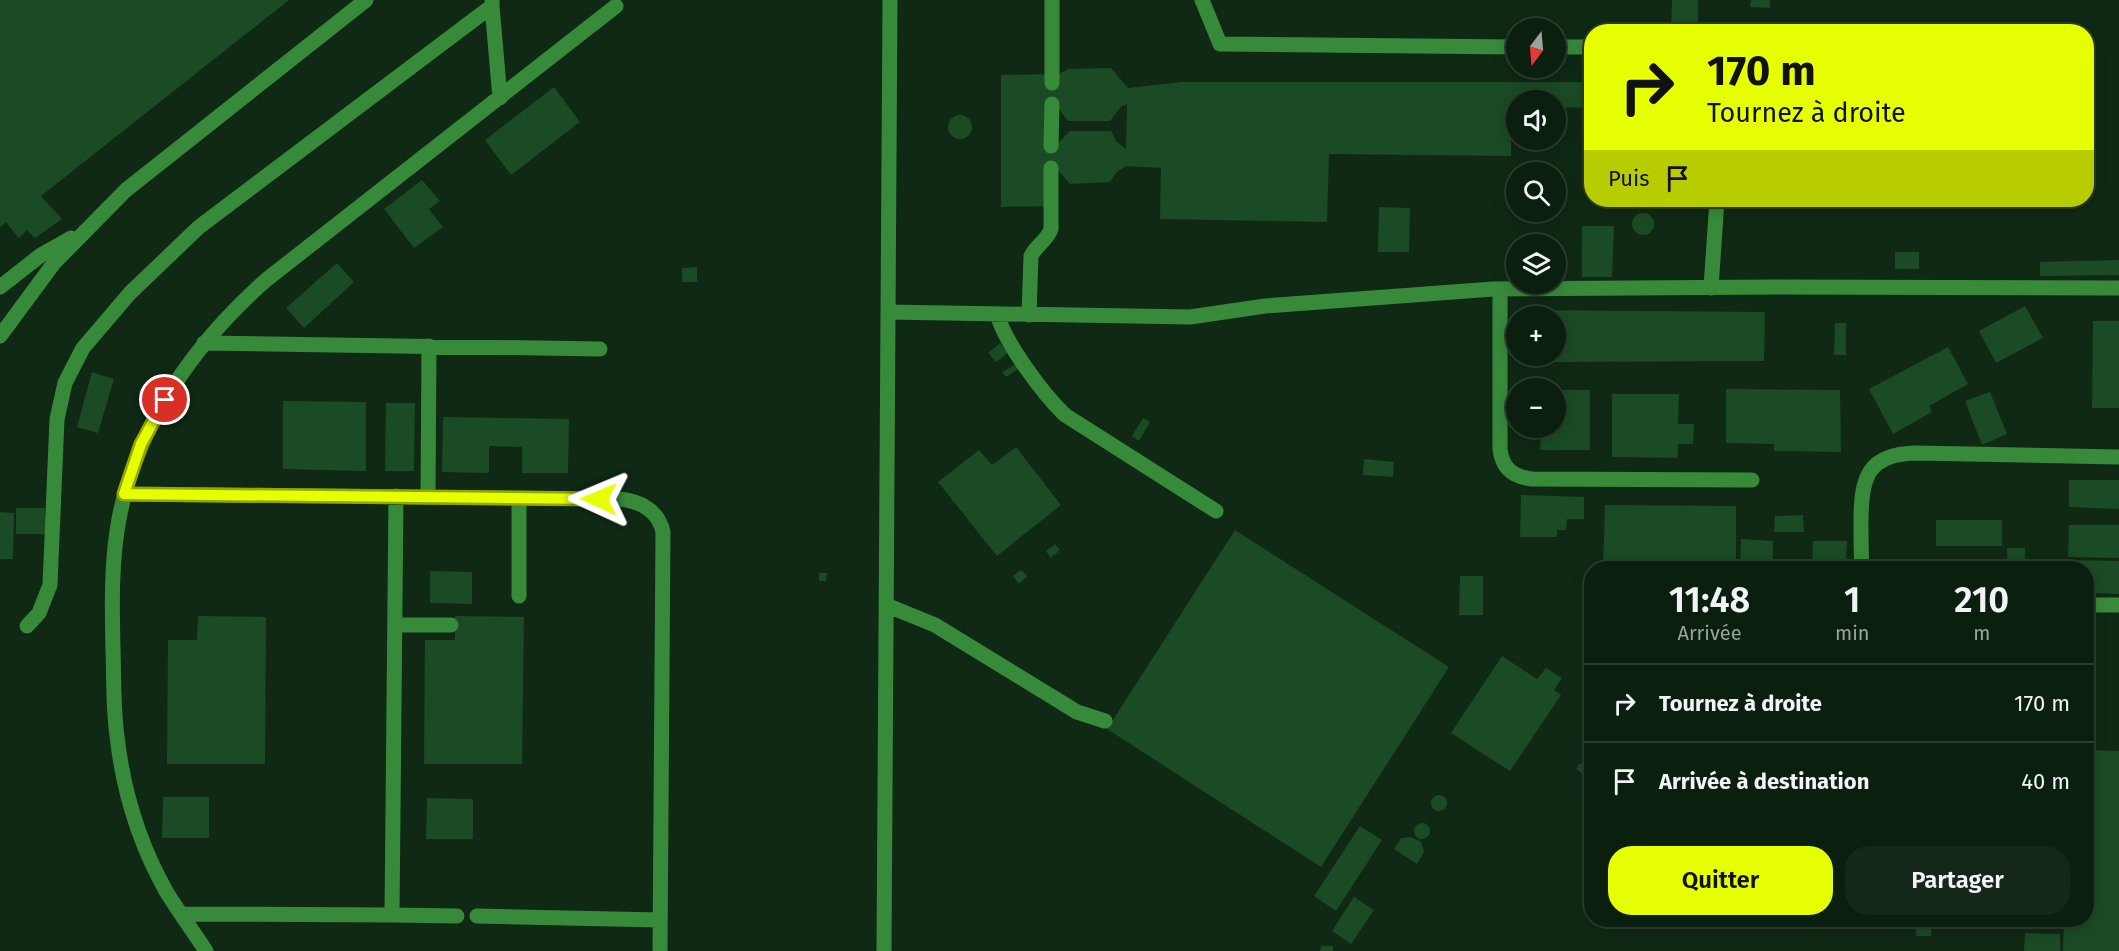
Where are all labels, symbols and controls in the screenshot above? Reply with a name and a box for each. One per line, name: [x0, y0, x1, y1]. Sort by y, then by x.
north arrow: [1506, 18, 1566, 78]
map controls: [1506, 18, 1566, 438]
text: 170 m: [1707, 46, 1816, 96]
icon: right: [1608, 48, 1686, 126]
button: sound: [1506, 90, 1566, 150]
text: Tournez à droite: [1707, 97, 1906, 129]
button: search: [1506, 162, 1566, 222]
icon: arrive: [1661, 162, 1694, 195]
text: Puis: [1608, 165, 1649, 192]
button: layers: [1506, 234, 1566, 294]
button: +: [1506, 306, 1566, 366]
pin: [139, 374, 190, 425]
button: −: [1506, 378, 1566, 438]
icon: arrive: [148, 383, 181, 416]
position arrow: [567, 467, 631, 531]
text: 11:48: [1669, 578, 1750, 622]
text: 1: [1844, 578, 1860, 622]
text: 210: [1954, 578, 2009, 622]
text: Arrivée: [1677, 621, 1742, 645]
text: min: [1835, 621, 1870, 645]
text: m: [1973, 621, 1990, 645]
icon: right: [1608, 687, 1641, 720]
text: Tournez à droite: [1659, 690, 1822, 717]
text: 170 m: [2014, 690, 2070, 717]
icon: arrive: [1608, 765, 1641, 798]
text: Arrivée à destination: [1659, 768, 1869, 795]
text: 40 m: [2021, 768, 2070, 795]
button: Quitter: [1608, 846, 1833, 915]
button: Partager: [1845, 846, 2070, 915]

